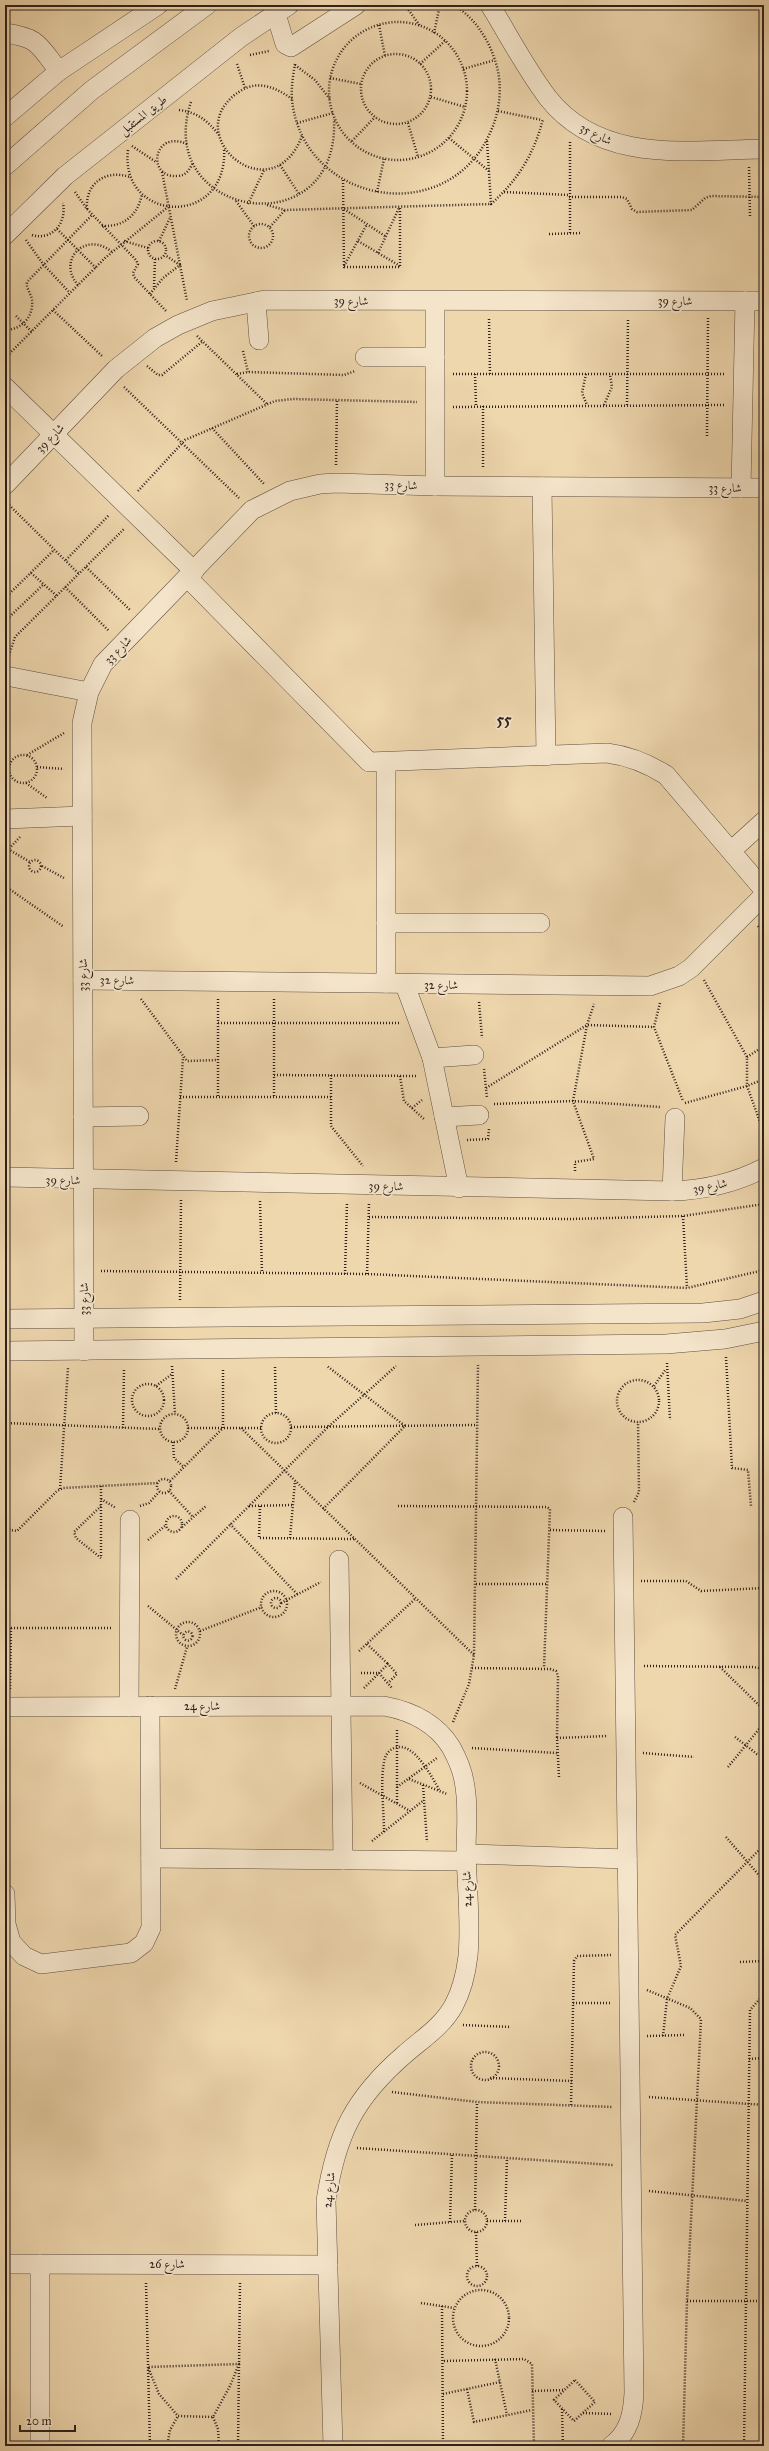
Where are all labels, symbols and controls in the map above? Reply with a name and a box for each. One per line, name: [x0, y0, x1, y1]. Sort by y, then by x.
street label: طريق المستقبل: [116, 92, 171, 139]
street label: شارع 35: [576, 120, 614, 151]
street label: شارع 39: [334, 294, 369, 312]
street label: شارع 39: [658, 294, 693, 312]
street label: شارع 39: [33, 421, 70, 458]
street label: شارع 33: [384, 477, 418, 497]
street label: شارع 33: [708, 481, 742, 499]
street label: شارع 33: [101, 633, 138, 670]
district label: 55: [497, 710, 512, 729]
street label: شارع 33: [76, 958, 94, 992]
street label: شارع 32: [100, 973, 134, 991]
street label: شارع 32: [424, 978, 458, 996]
street label: شارع 39: [45, 1173, 81, 1191]
street label: شارع 39: [692, 1176, 729, 1200]
street label: شارع 39: [368, 1179, 404, 1197]
street label: شارع 33: [77, 1282, 95, 1316]
street label: شارع 24: [184, 1699, 220, 1717]
street label: شارع 24: [460, 1871, 478, 1907]
street label: شارع 24: [320, 2171, 342, 2209]
street label: شارع 26: [149, 2257, 185, 2275]
scale bar: [20, 2407, 75, 2433]
text: 20 m: [26, 2414, 52, 2428]

